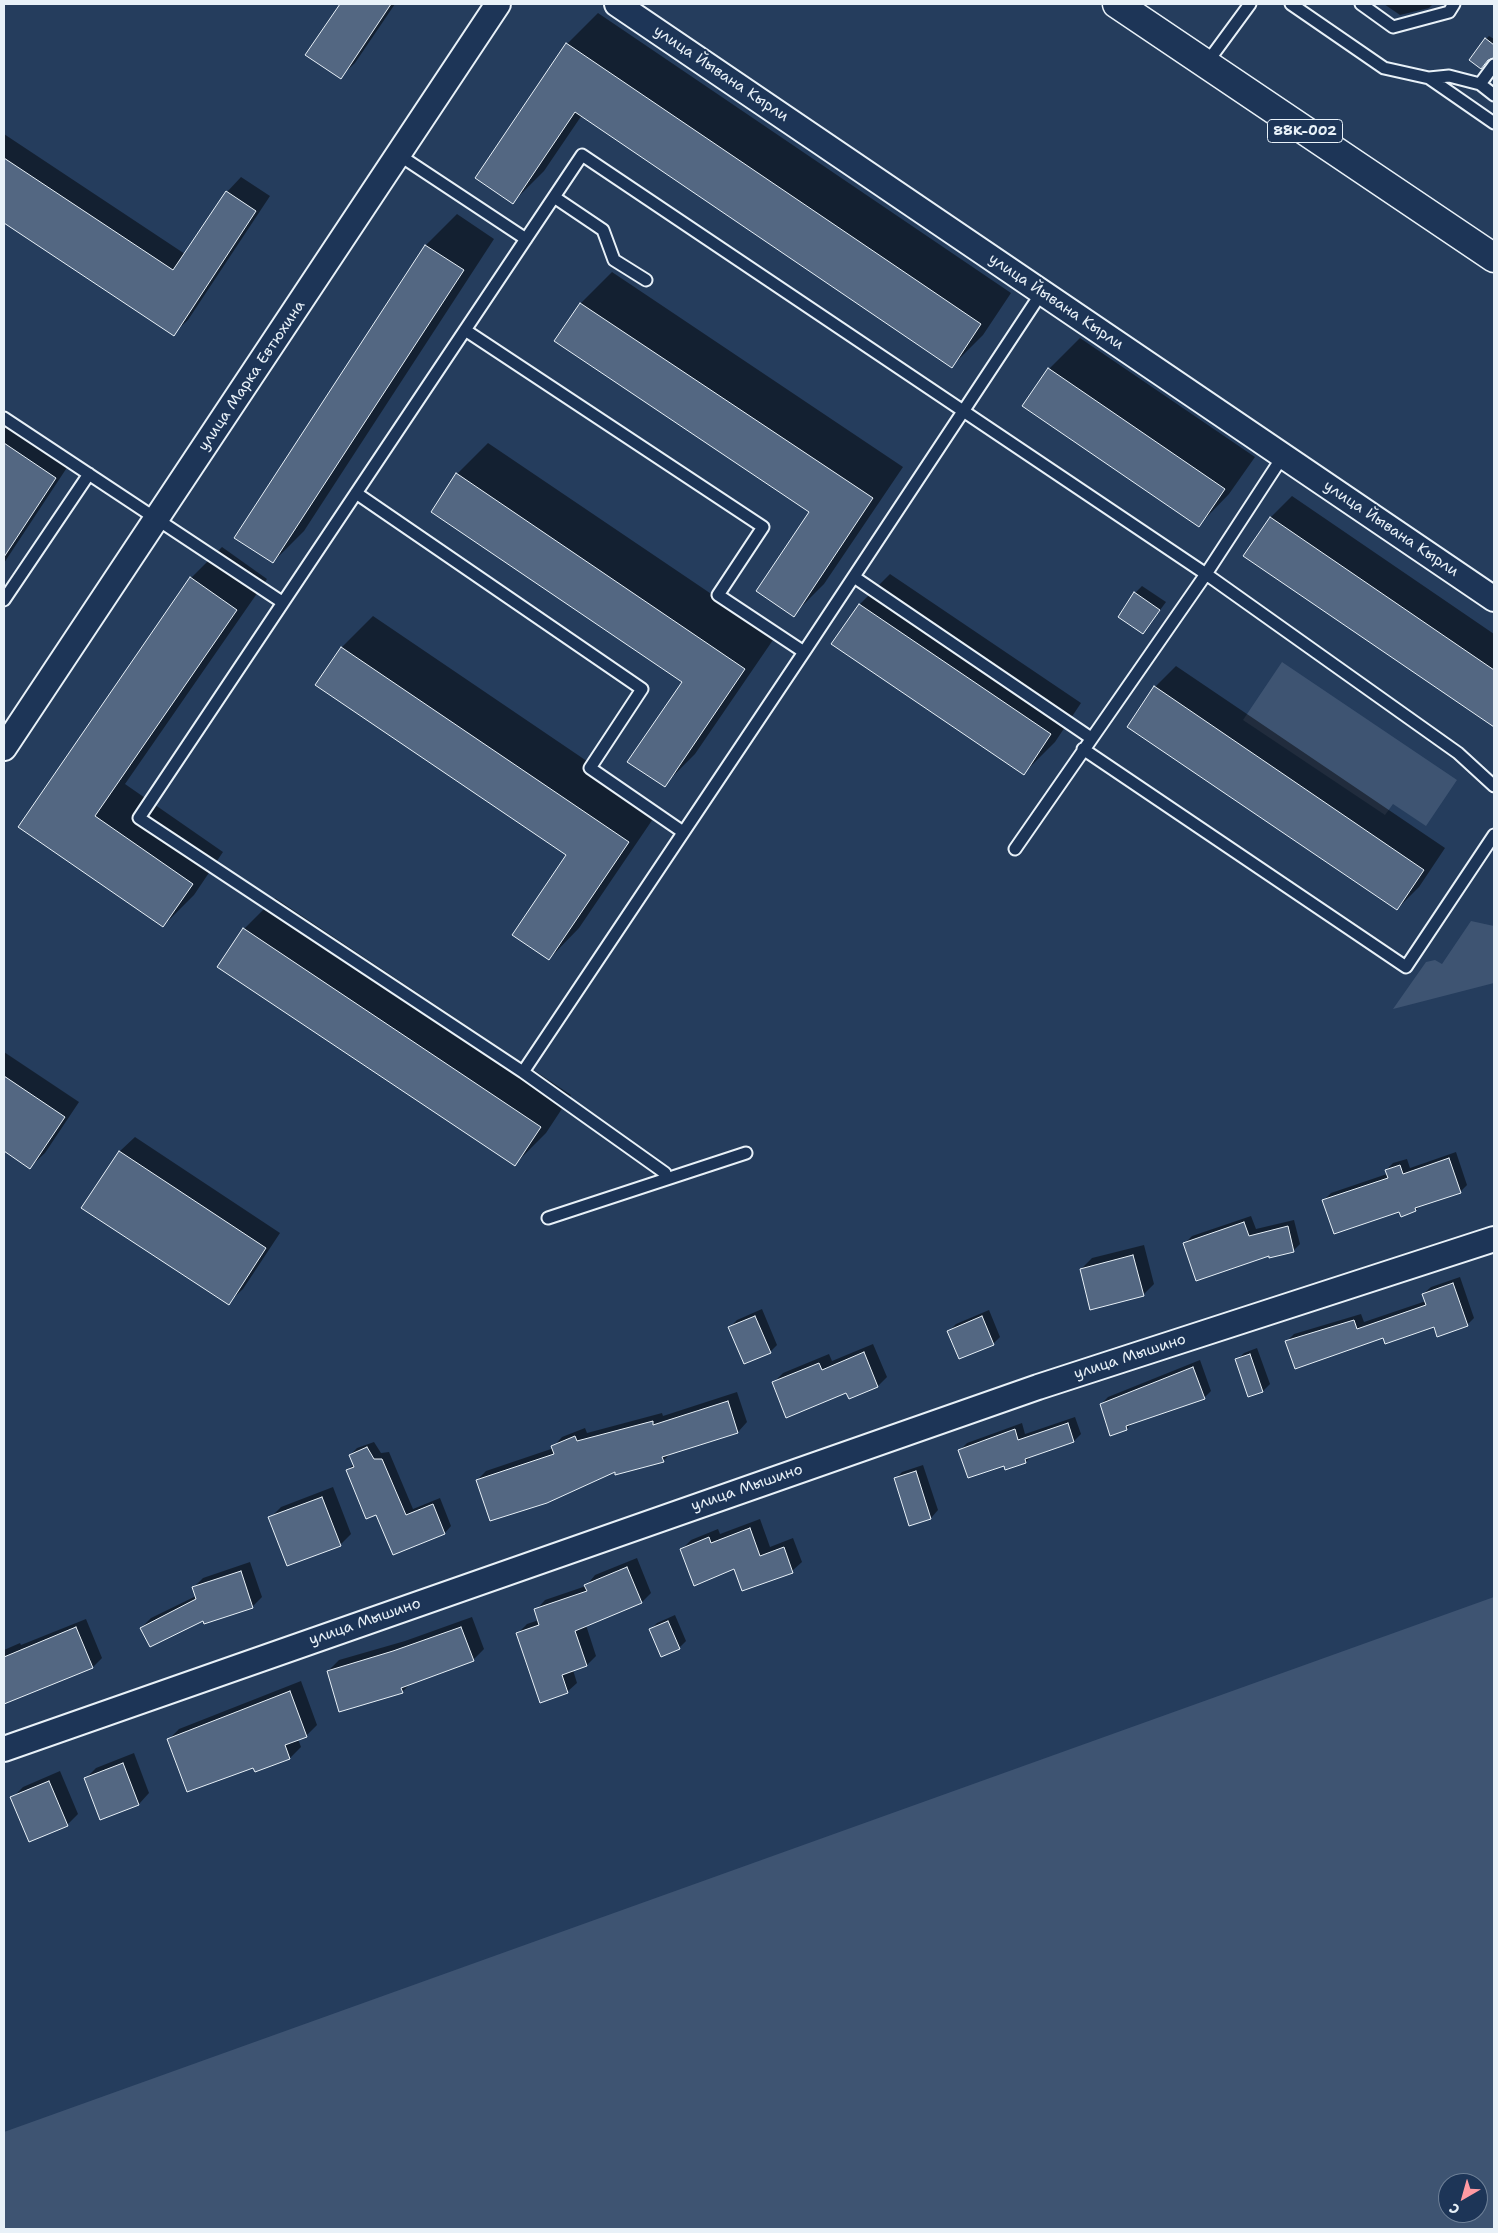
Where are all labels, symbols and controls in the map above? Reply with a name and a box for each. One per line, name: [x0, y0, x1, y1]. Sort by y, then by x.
street label: улица Йывана Кырли: [650, 22, 792, 126]
road number: 88К-002: [1268, 120, 1342, 142]
street label: улица Йывана Кырли: [985, 250, 1127, 354]
street label: улица Марка Евтюхина: [195, 297, 309, 455]
street label: улица Йывана Кырли: [1320, 477, 1462, 581]
street label: улица Мышино: [1072, 1330, 1188, 1384]
street label: улица Мышино: [689, 1460, 805, 1516]
street label: улица Мышино: [307, 1594, 423, 1650]
north arrow: [1438, 2173, 1488, 2223]
text: С: [1445, 2199, 1463, 2219]

